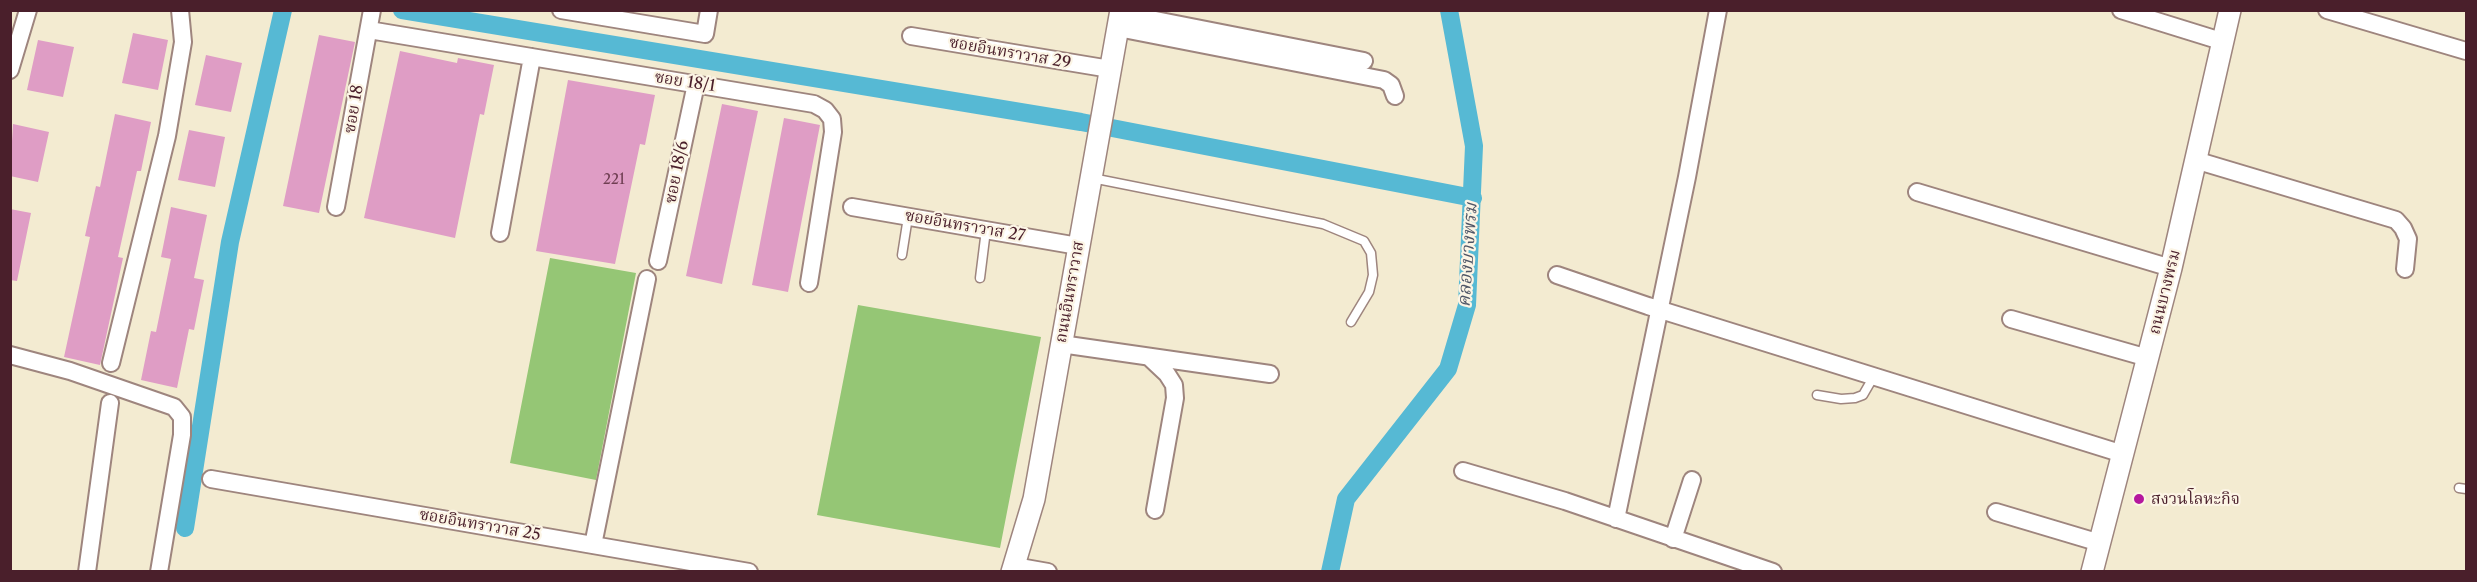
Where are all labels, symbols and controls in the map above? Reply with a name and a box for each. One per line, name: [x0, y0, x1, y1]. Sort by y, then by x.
street label: ซอยอินทราวาส 29: [948, 33, 1072, 73]
street label: ซอย 18/1: [653, 68, 717, 96]
street label: ซอย 18: [340, 83, 368, 135]
street label: ซอย 18/6: [661, 139, 693, 205]
house number: 221: [603, 172, 625, 188]
water label: คลองบางพรม: [1454, 202, 1482, 308]
street label: ซอยอินทราวาส 27: [903, 206, 1027, 246]
street label: ถนนอินทราวาส: [1052, 240, 1088, 344]
street label: ถนนบางพรม: [2145, 248, 2185, 336]
place label: สงวนโลหะกิจ: [2151, 489, 2240, 509]
marker: สงวนโลหะกิจ: [2132, 492, 2146, 506]
street label: ซอยอินทราวาส 25: [418, 505, 542, 545]

